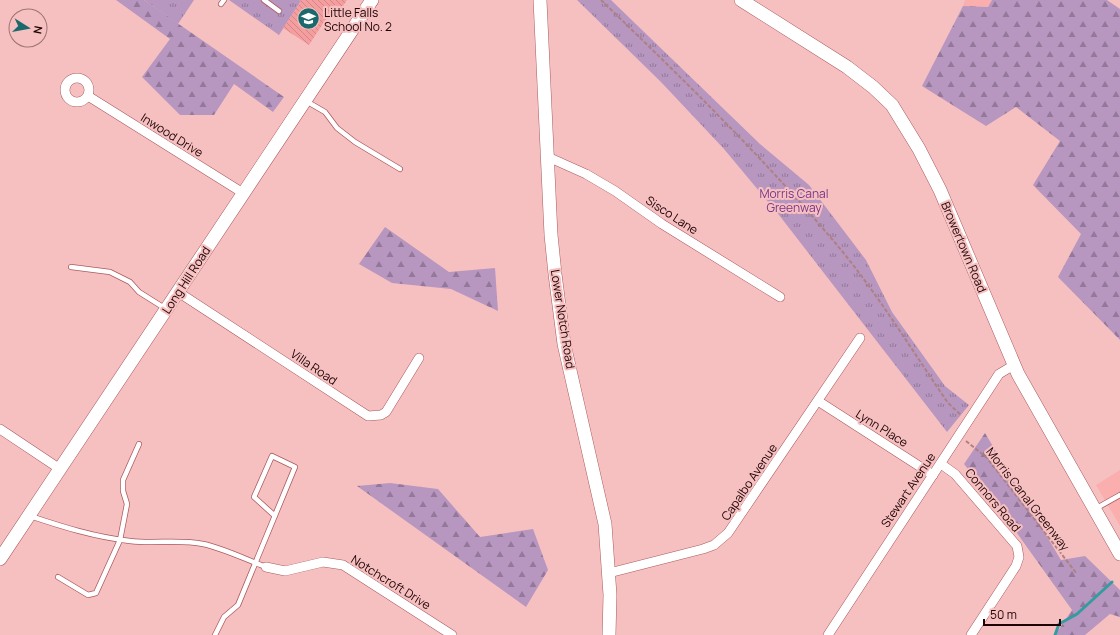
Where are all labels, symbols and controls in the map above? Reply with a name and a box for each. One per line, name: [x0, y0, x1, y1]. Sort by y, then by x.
place label: Little Falls School No. 2: [324, 4, 392, 35]
school or university icon: Little Falls School No. 2: [295, 6, 321, 32]
north arrow: [8, 8, 48, 48]
text: N: [30, 25, 46, 35]
street label: Inwood Drive: [138, 109, 206, 161]
park label: Morris Canal Greenway: [759, 185, 829, 216]
street label: Sisco Lane: [642, 192, 702, 238]
street label: Browertown Road: [937, 199, 991, 295]
street label: Long Hill Road: [158, 243, 214, 317]
street label: Lower Notch Road: [547, 268, 579, 370]
street label: Villa Road: [287, 345, 341, 389]
street label: Lynn Place: [853, 405, 911, 451]
street label: Capalbo Avenue: [717, 440, 781, 524]
street label: Morris Canal Greenway: [982, 444, 1074, 555]
street label: Stewart Avenue: [877, 449, 939, 531]
street label: Connors Road: [961, 465, 1025, 535]
street label: Notchcroft Drive: [348, 551, 434, 613]
scale bar: [984, 601, 1060, 627]
text: 50 m: [990, 606, 1017, 623]

